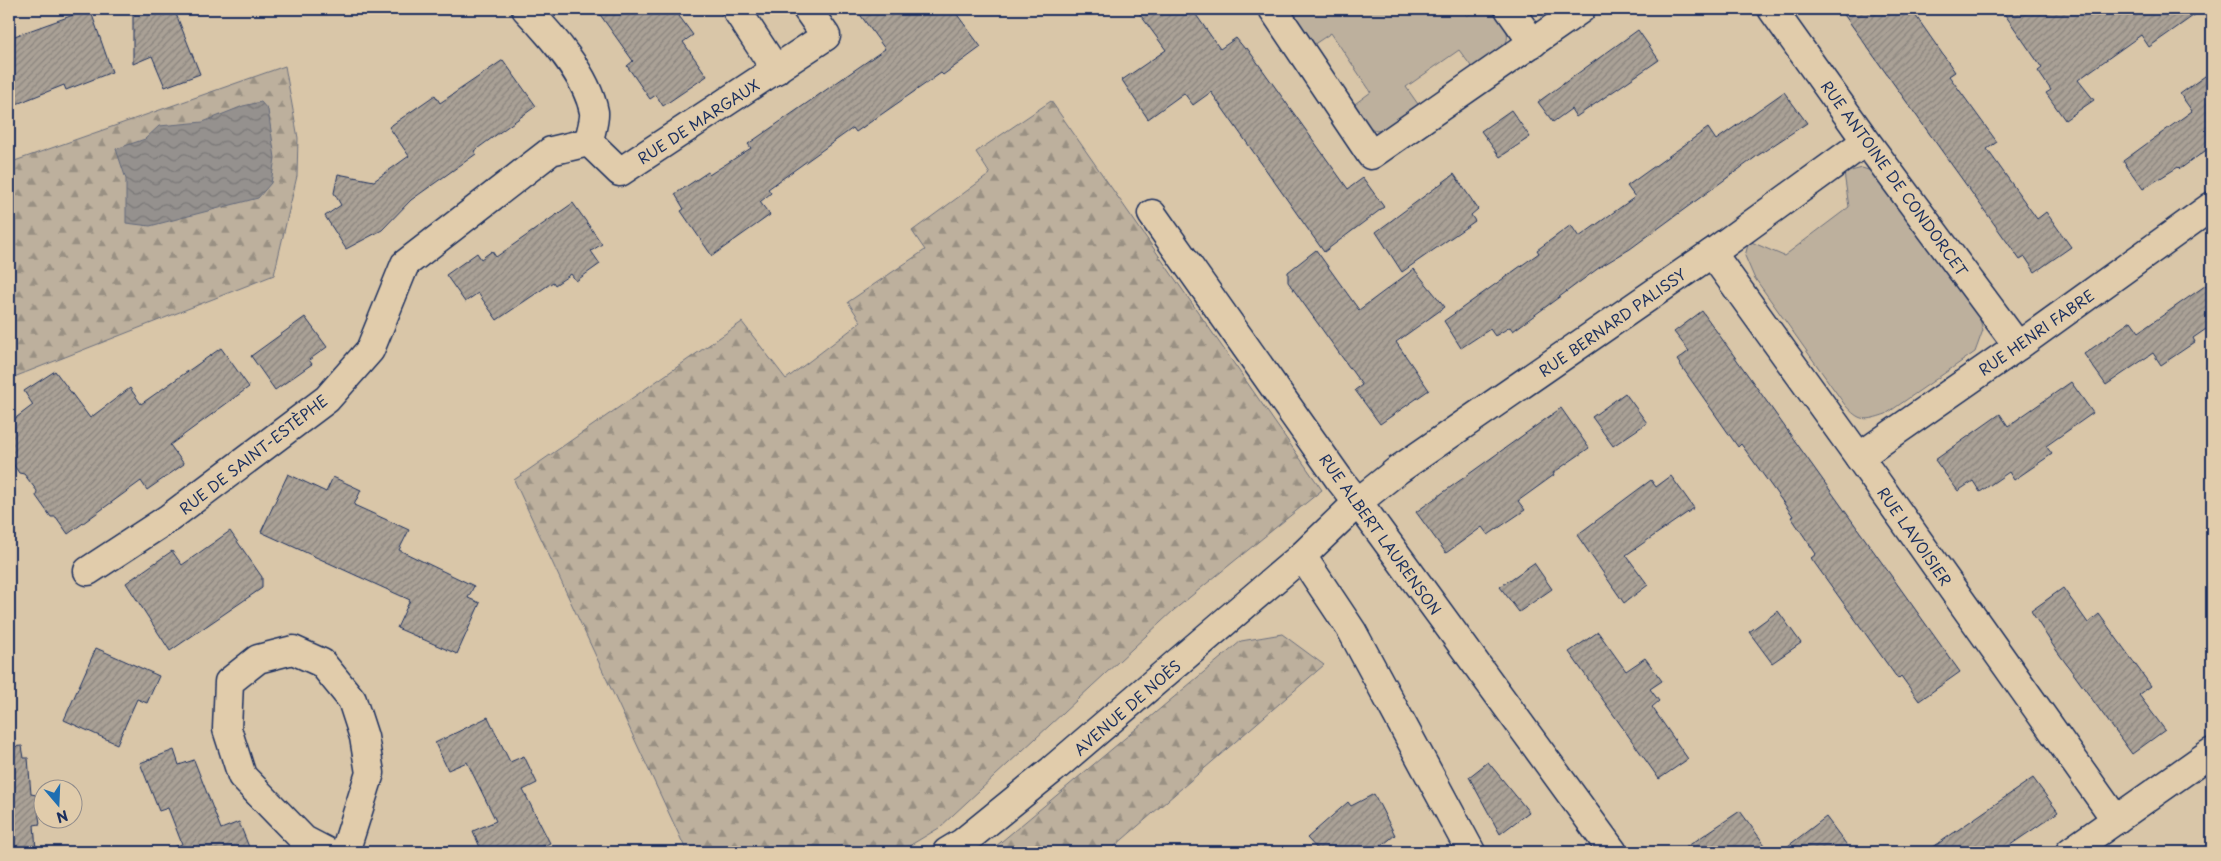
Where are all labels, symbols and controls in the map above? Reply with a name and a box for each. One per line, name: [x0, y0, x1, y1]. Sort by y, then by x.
street label: RUE DE MARGAUX: [633, 73, 763, 169]
street label: RUE ANTOINE DE CONDORCET: [1816, 75, 1974, 281]
street label: RUE BERNARD PALISSY: [1533, 262, 1691, 382]
street label: RUE HENRI FABRE: [1973, 283, 2099, 381]
street label: RUE DE SAINT-ESTÈPHE: [174, 389, 332, 519]
street label: RUE ALBERT LAURENSON: [1315, 449, 1447, 619]
street label: RUE LAVOISIER: [1872, 482, 1958, 590]
street label: AVENUE DE NOÈS: [1068, 654, 1186, 760]
north arrow: [32, 778, 82, 828]
text: N: [54, 805, 71, 828]

